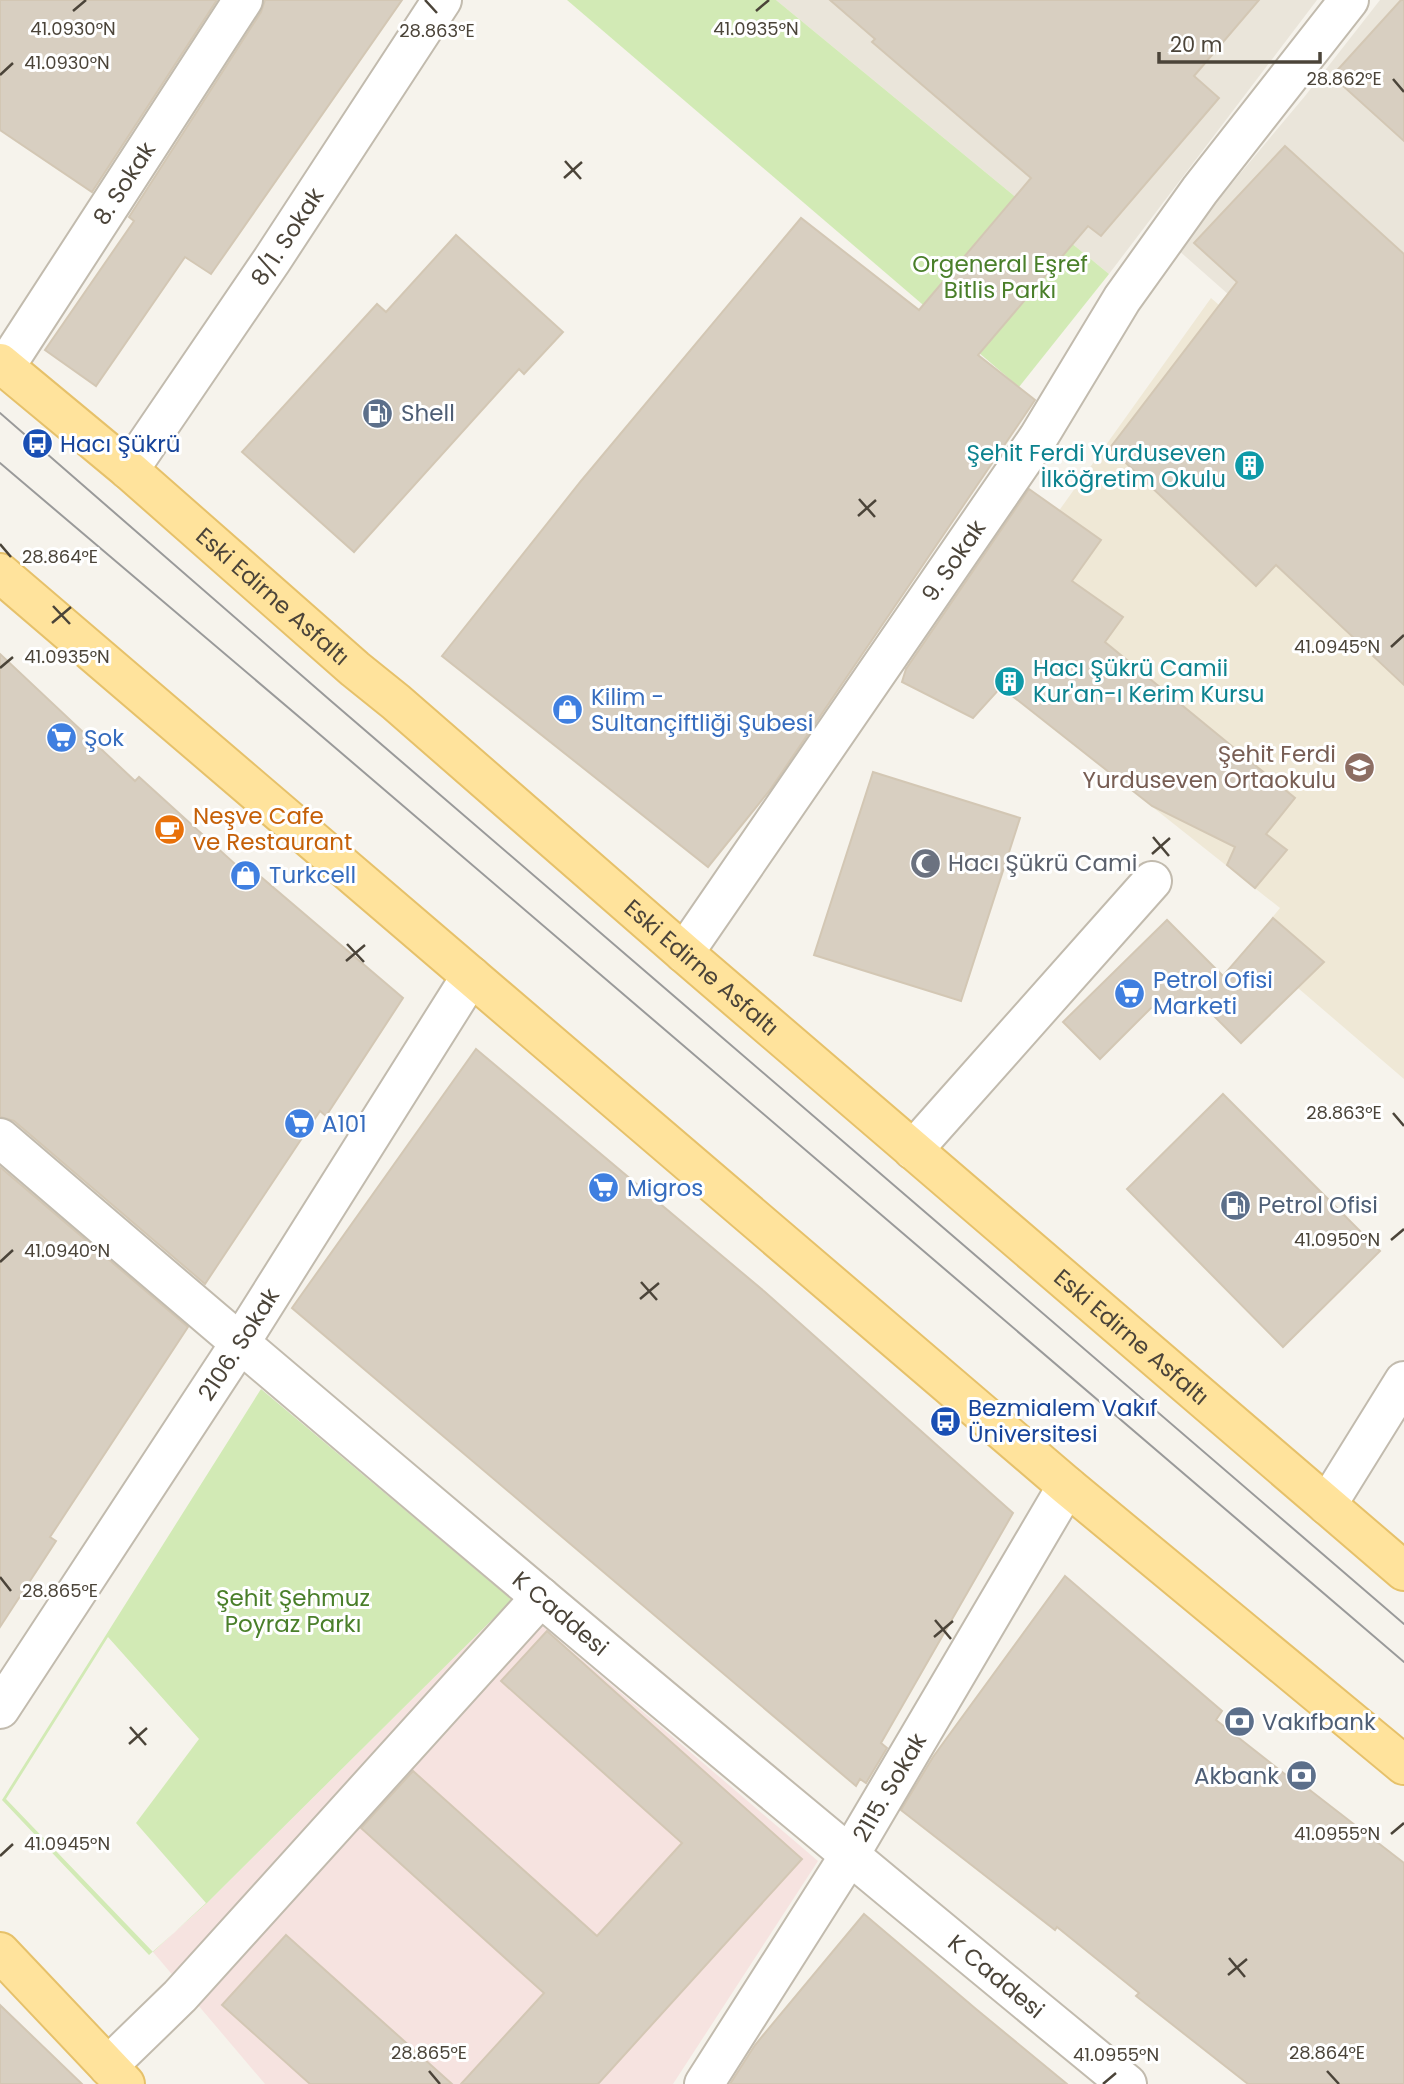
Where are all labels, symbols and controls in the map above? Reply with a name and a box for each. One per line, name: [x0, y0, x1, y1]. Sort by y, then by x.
text: 41.0930°N: [30, 16, 116, 41]
text: 41.0935°N: [713, 16, 799, 41]
text: 28.863°E: [399, 18, 475, 43]
scale bar: [1159, 21, 1320, 65]
text: 20 m: [1170, 30, 1223, 59]
text: 41.0930°N: [24, 50, 110, 75]
text: 28.862°E: [1306, 66, 1382, 91]
street label: 8. Sokak: [85, 135, 163, 231]
street label: 8/1. Sokak: [243, 181, 331, 292]
park label: Orgeneral Eşref Bitlis Parkı: [912, 248, 1088, 306]
fuel station icon: Shell: [361, 396, 395, 430]
place label: Shell: [401, 397, 455, 429]
bus stop icon: Hacı Şükrü: [20, 427, 54, 461]
place label: Hacı Şükrü: [60, 428, 181, 460]
place label: Şehit Ferdi Yurduseven İlköğretim Okulu: [966, 437, 1226, 495]
building icon: Şehit Ferdi Yurduseven İlköğretim Okulu: [1232, 449, 1266, 483]
street label: 9. Sokak: [914, 513, 993, 608]
street label: Eski Edirne Asfaltı: [189, 520, 356, 673]
text: 28.864°E: [22, 544, 98, 569]
text: 41.0945°N: [1294, 634, 1380, 659]
text: 41.0935°N: [24, 644, 110, 669]
place label: Hacı Şükrü Camii Kur'an-ı Kerim Kursu: [1033, 652, 1264, 710]
building icon: Hacı Şükrü Camii Kur'an-ı Kerim Kursu: [993, 664, 1027, 698]
place label: Kilim - Sultançiftliği Şubesi: [591, 681, 813, 739]
shop icon: Kilim - Sultançiftliği Şubesi: [551, 693, 585, 727]
supermarket icon: Şok: [44, 721, 78, 755]
place label: Şok: [84, 722, 124, 754]
place label: Şehit Ferdi Yurduseven Ortaokulu: [1082, 738, 1336, 796]
school or university icon: Şehit Ferdi Yurduseven Ortaokulu: [1342, 750, 1376, 784]
place label: Neşve Cafe ve Restaurant: [193, 800, 352, 858]
cafe icon: Neşve Cafe ve Restaurant: [153, 812, 187, 846]
mosque icon: Hacı Şükrü Cami: [908, 846, 942, 880]
place label: Hacı Şükrü Cami: [948, 847, 1137, 879]
shop icon: Turkcell: [229, 858, 263, 892]
place label: Turkcell: [269, 859, 356, 891]
street label: Eski Edirne Asfaltı: [617, 892, 785, 1043]
place label: Petrol Ofisi Marketi: [1153, 964, 1273, 1022]
supermarket icon: Petrol Ofisi Marketi: [1113, 976, 1147, 1010]
text: 28.863°E: [1306, 1100, 1382, 1125]
supermarket icon: A101: [282, 1107, 316, 1141]
place label: A101: [322, 1108, 367, 1140]
supermarket icon: Migros: [587, 1171, 621, 1205]
place label: Migros: [627, 1172, 703, 1204]
fuel station icon: Petrol Ofisi: [1218, 1188, 1252, 1222]
place label: Petrol Ofisi: [1258, 1189, 1378, 1221]
text: 41.0950°N: [1294, 1227, 1380, 1252]
text: 41.0940°N: [24, 1238, 110, 1263]
street label: Eski Edirne Asfaltı: [1047, 1261, 1216, 1413]
street label: 2106. Sokak: [191, 1282, 287, 1407]
place label: Bezmialem Vakıf Üniversitesi: [968, 1392, 1158, 1450]
bus stop icon: Bezmialem Vakıf Üniversitesi: [928, 1404, 962, 1438]
street label: K Caddesi: [506, 1564, 615, 1663]
text: 28.865°E: [22, 1578, 98, 1603]
park label: Şehit Şehmuz Poyraz Parkı: [216, 1582, 370, 1640]
bank icon: Vakıfbank: [1222, 1705, 1256, 1739]
place label: Vakıfbank: [1262, 1706, 1376, 1738]
street label: 2115. Sokak: [845, 1727, 934, 1847]
bank icon: Akbank: [1285, 1759, 1319, 1793]
place label: Akbank: [1194, 1760, 1279, 1792]
text: 41.0955°N: [1294, 1821, 1380, 1846]
text: 41.0945°N: [24, 1831, 110, 1856]
street label: K Caddesi: [941, 1927, 1051, 2026]
text: 28.865°E: [391, 2040, 467, 2065]
text: 28.864°E: [1289, 2040, 1365, 2065]
text: 41.0955°N: [1073, 2042, 1159, 2067]

